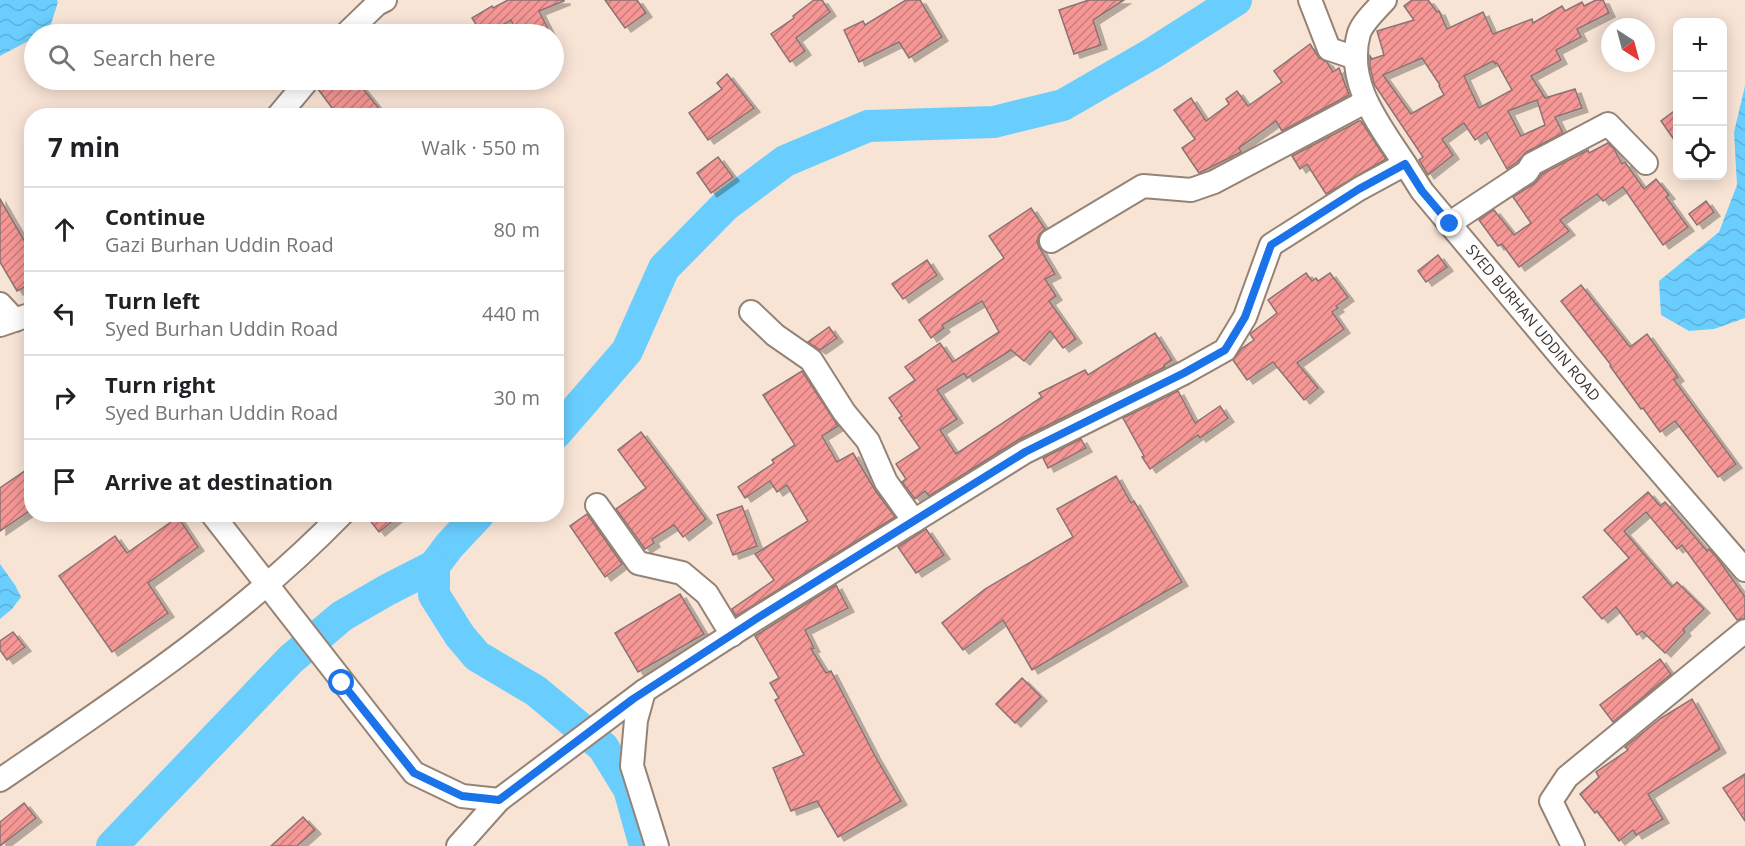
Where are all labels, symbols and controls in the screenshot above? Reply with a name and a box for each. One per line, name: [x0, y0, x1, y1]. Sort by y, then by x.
north arrow: [1601, 18, 1655, 72]
map controls: [1673, 18, 1727, 180]
button: +: [1673, 18, 1727, 72]
search box: [24, 24, 564, 90]
icon: search: [45, 41, 78, 74]
text: Search here: [93, 42, 216, 72]
button: −: [1673, 72, 1727, 126]
button: locate: [1673, 126, 1727, 180]
text: 7 min: [48, 129, 120, 165]
text: Walk · 550 m: [421, 134, 540, 161]
text: Continue: [105, 201, 205, 231]
route end: [1436, 210, 1462, 236]
icon: ahead: [48, 213, 81, 246]
text: 80 m: [493, 216, 540, 243]
text: Gazi Burhan Uddin Road: [105, 231, 334, 258]
street label: SYED BURHAN UDDIN ROAD: [1462, 240, 1605, 405]
text: Turn left: [105, 285, 200, 315]
icon: left: [48, 297, 81, 330]
text: 440 m: [482, 300, 540, 327]
text: Syed Burhan Uddin Road: [105, 315, 338, 342]
text: Turn right: [105, 369, 216, 399]
icon: right: [48, 381, 81, 414]
text: 30 m: [493, 384, 540, 411]
text: Syed Burhan Uddin Road: [105, 399, 338, 426]
icon: arrive: [48, 465, 81, 498]
text: Arrive at destination: [105, 466, 333, 496]
route start: [328, 669, 354, 695]

